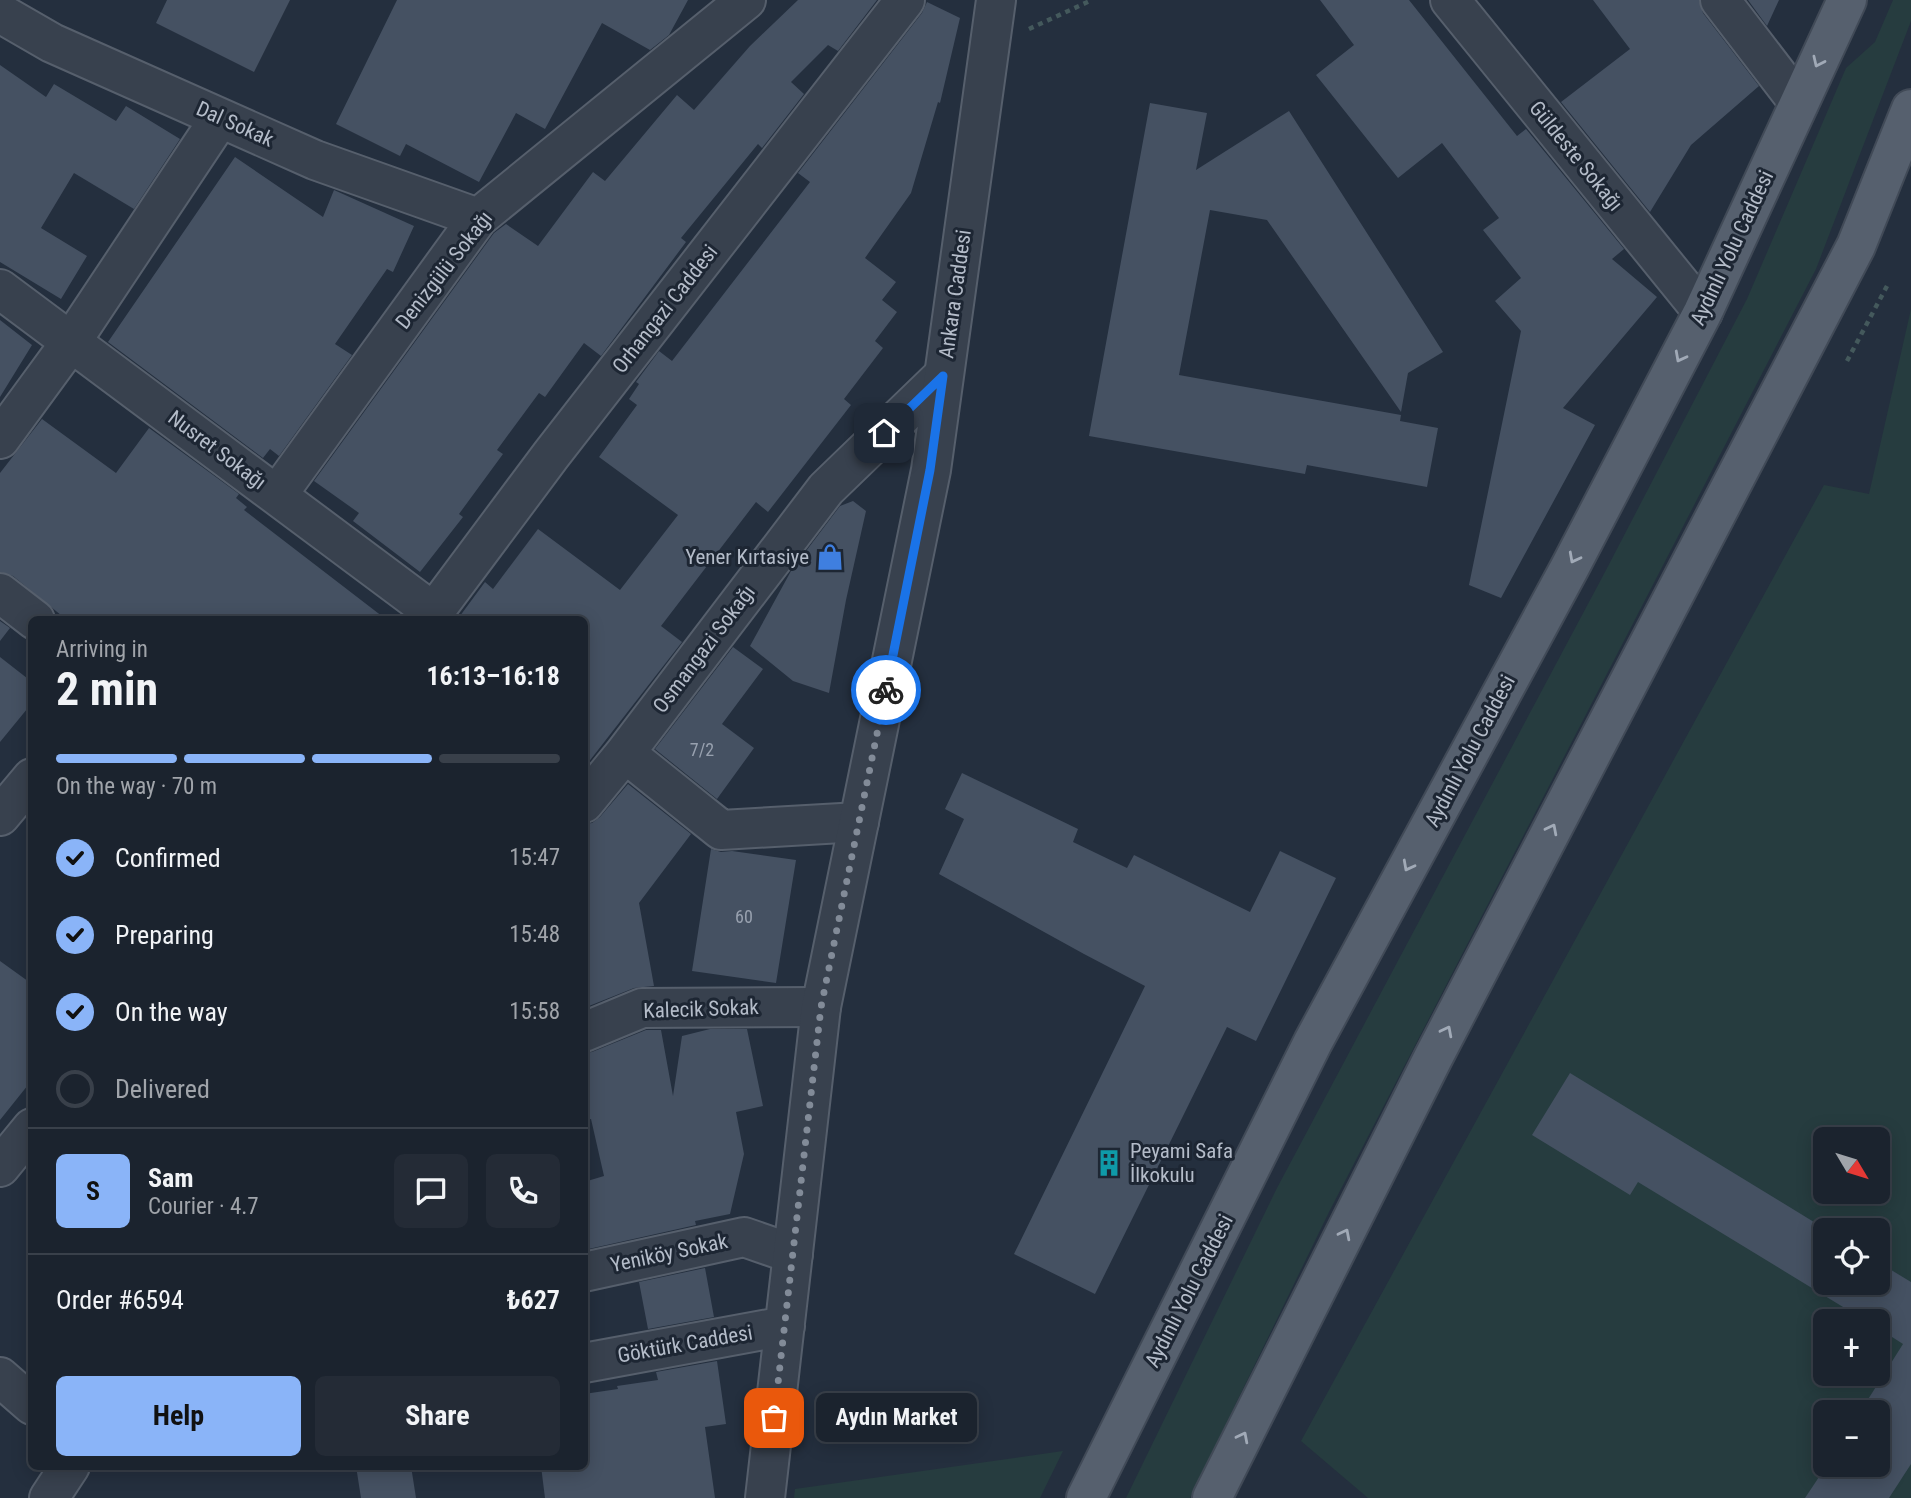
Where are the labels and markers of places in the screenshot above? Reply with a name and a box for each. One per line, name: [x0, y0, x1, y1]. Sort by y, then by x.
pin: [854, 403, 914, 463]
shop icon: Yener Kırtasiye: [815, 542, 845, 572]
place label: Yener Kırtasiye: [685, 545, 809, 569]
place label: Peyami Safa İlkokulu: [1130, 1139, 1233, 1187]
building icon: Peyami Safa İlkokulu: [1094, 1148, 1124, 1178]
pin: [744, 1388, 804, 1448]
callout: Aydın Market: [816, 1394, 977, 1442]

